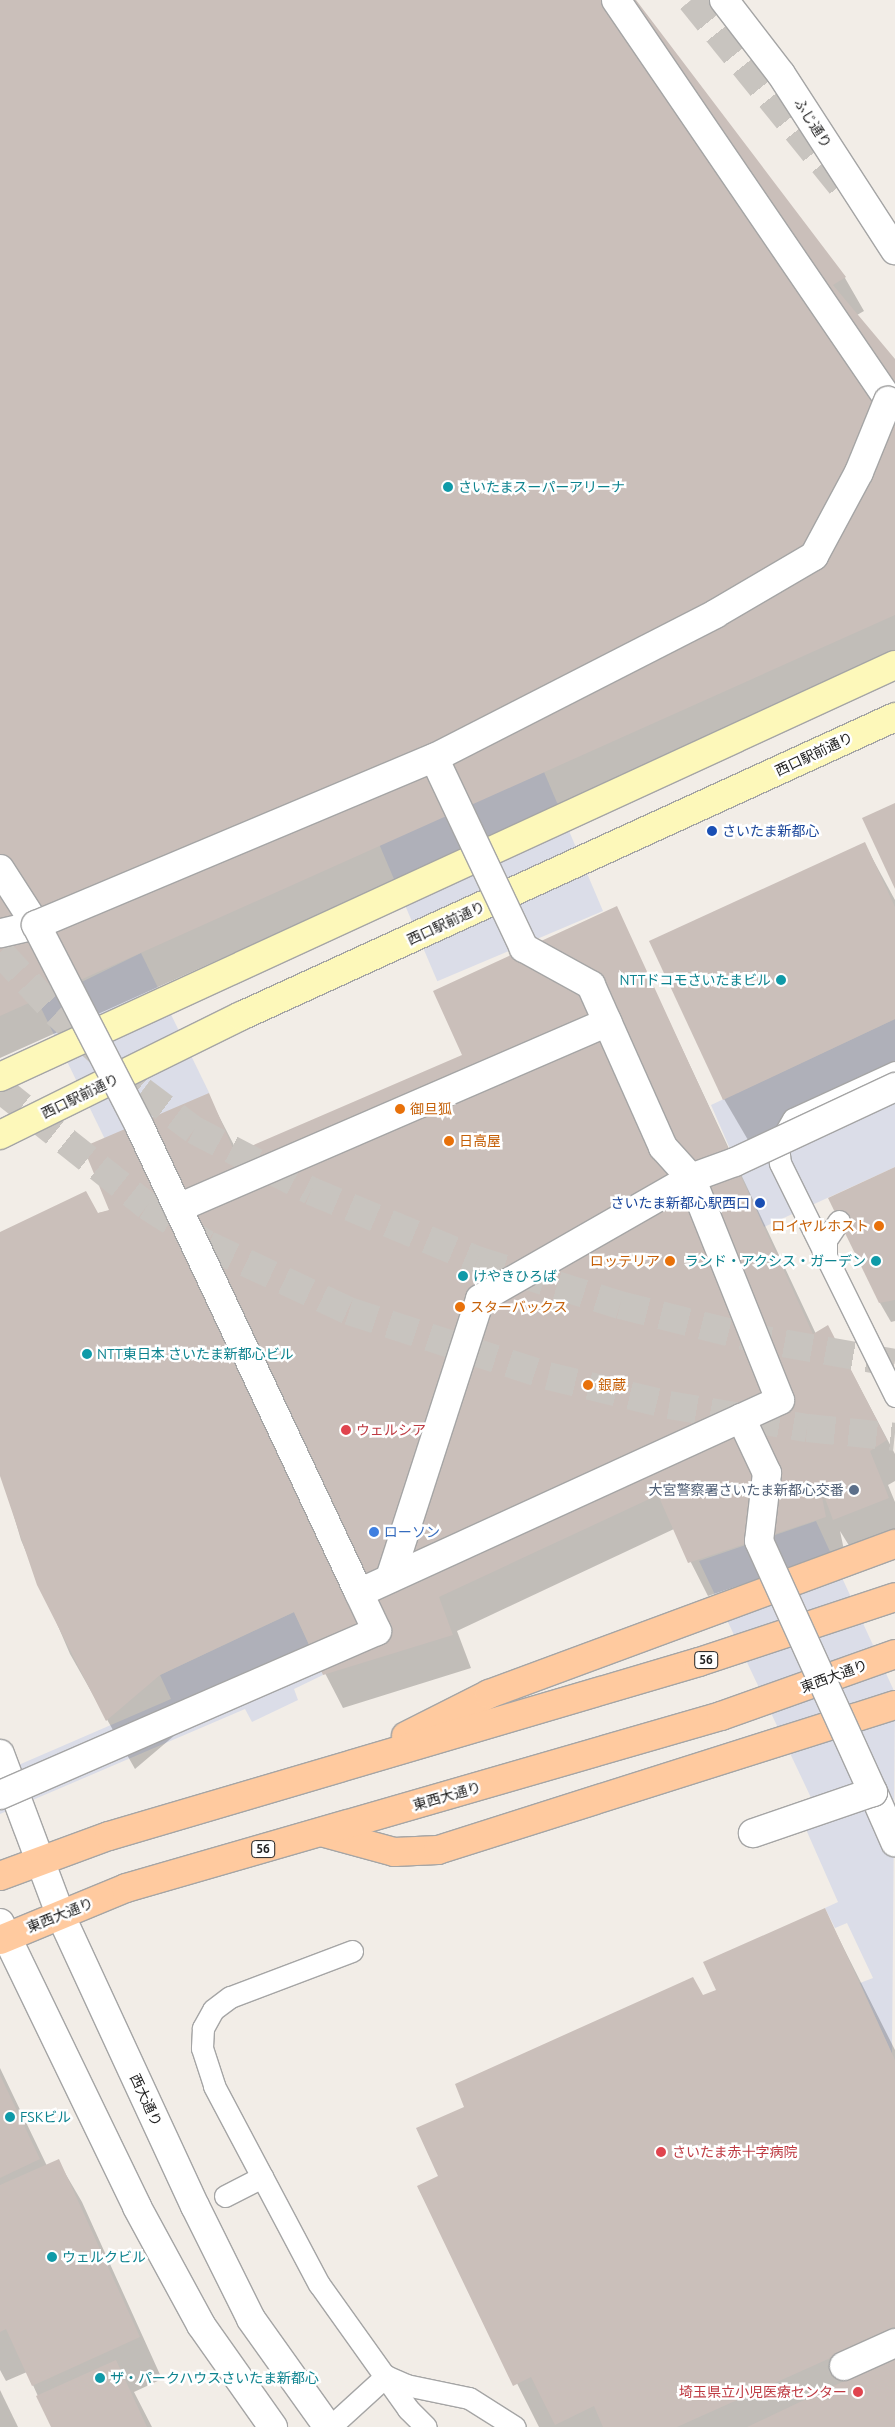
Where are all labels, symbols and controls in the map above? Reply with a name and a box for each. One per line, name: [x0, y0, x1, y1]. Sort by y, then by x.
street label: ふじ通り: [791, 95, 835, 151]
place label: さいたまスーパーアリーナ: [458, 479, 626, 495]
marker: さいたまスーパーアリーナ: [442, 481, 454, 493]
street label: 西口駅前通り: [772, 729, 856, 779]
place label: さいたま新都心: [722, 823, 820, 839]
marker: さいたま新都心: [706, 825, 718, 837]
street label: 西口駅前通り: [404, 898, 488, 948]
place label: NTTドコモさいたまビル: [619, 972, 771, 988]
marker: NTTドコモさいたまビル: [775, 974, 787, 986]
street label: 西口駅前通り: [39, 1070, 121, 1122]
place label: 御旦狐: [410, 1101, 452, 1117]
marker: 御旦狐: [394, 1103, 406, 1115]
place label: 日高屋: [459, 1133, 501, 1149]
marker: 日高屋: [443, 1135, 455, 1147]
place label: さいたま新都心駅西口: [610, 1195, 750, 1211]
marker: さいたま新都心駅西口: [754, 1197, 766, 1209]
place label: ロイヤルホスト: [771, 1218, 869, 1234]
marker: ロイヤルホスト: [873, 1220, 885, 1232]
place label: ロッテリア: [590, 1253, 660, 1269]
place label: ランド・アクシス・ガーデン: [684, 1253, 866, 1269]
marker: ロッテリア: [664, 1255, 676, 1267]
marker: ランド・アクシス・ガーデン: [870, 1255, 882, 1267]
place label: けやきひろば: [473, 1268, 557, 1284]
marker: けやきひろば: [457, 1270, 469, 1282]
place label: スターバックス: [470, 1299, 568, 1315]
marker: スターバックス: [454, 1301, 466, 1313]
place label: NTT東日本 さいたま新都心ビル: [97, 1346, 294, 1362]
marker: NTT東日本 さいたま新都心ビル: [81, 1348, 93, 1360]
place label: 銀蔵: [598, 1377, 626, 1393]
marker: 銀蔵: [582, 1379, 594, 1391]
place label: ウェルシア: [356, 1422, 426, 1438]
marker: ウェルシア: [340, 1424, 352, 1436]
place label: 大宮警察署さいたま新都心交番: [648, 1482, 844, 1498]
marker: 大宮警察署さいたま新都心交番: [848, 1484, 860, 1496]
place label: ローソン: [384, 1524, 440, 1540]
marker: ローソン: [368, 1526, 380, 1538]
road number: 56: [694, 1650, 718, 1670]
street label: 東西大通り: [798, 1656, 870, 1696]
street label: 東西大通り: [411, 1778, 483, 1814]
road number: 56: [250, 1840, 276, 1858]
street label: 東西大通り: [24, 1894, 96, 1936]
street label: 西大通り: [127, 2071, 165, 2129]
place label: FSKビル: [20, 2109, 71, 2125]
marker: FSKビル: [4, 2111, 16, 2123]
place label: さいたま赤十字病院: [672, 2144, 798, 2160]
marker: さいたま赤十字病院: [654, 2145, 668, 2159]
place label: ウェルクビル: [62, 2249, 146, 2265]
marker: ウェルクビル: [46, 2251, 58, 2263]
place label: ザ・パークハウスさいたま新都心: [110, 2370, 320, 2386]
marker: ザ・パークハウスさいたま新都心: [94, 2372, 106, 2384]
place label: 埼玉県立小児医療センター: [679, 2384, 847, 2400]
marker: 埼玉県立小児医療センター: [851, 2385, 865, 2399]

